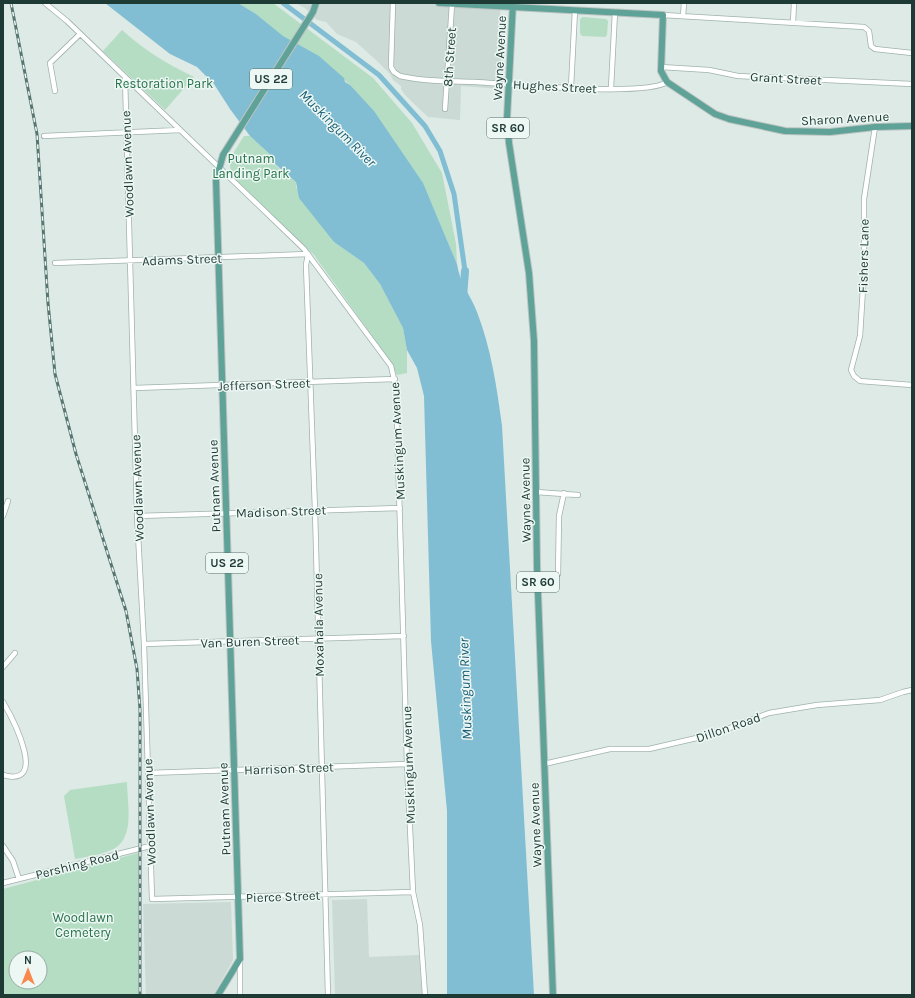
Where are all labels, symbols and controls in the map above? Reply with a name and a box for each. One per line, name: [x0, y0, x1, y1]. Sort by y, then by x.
street label: Wayne Avenue: [490, 15, 509, 101]
street label: 8th Street: [440, 27, 459, 87]
road number: US 22: [250, 69, 292, 89]
street label: Grant Street: [750, 69, 822, 88]
park label: Restoration Park: [115, 76, 213, 91]
street label: Hughes Street: [513, 77, 597, 96]
water label: Muskingum River: [296, 86, 381, 171]
street label: Sharon Avenue: [800, 109, 890, 128]
street label: Woodlawn Avenue: [118, 110, 137, 218]
road number: SR 60: [487, 118, 529, 138]
park label: Putnam Landing Park: [212, 151, 290, 181]
street label: Fishers Lane: [855, 218, 872, 293]
street label: Adams Street: [142, 251, 222, 268]
street label: Jefferson Street: [217, 375, 311, 394]
street label: Muskingum Avenue: [387, 381, 408, 500]
street label: Woodlawn Avenue: [128, 434, 147, 542]
street label: Putnam Avenue: [205, 439, 224, 533]
street label: Wayne Avenue: [517, 457, 534, 543]
street label: Madison Street: [236, 502, 327, 521]
road number: US 22: [206, 553, 248, 573]
road number: SR 60: [517, 572, 559, 592]
street label: Moxahala Avenue: [310, 573, 327, 677]
street label: Van Buren Street: [200, 632, 300, 651]
water label: Muskingum River: [455, 636, 476, 740]
street label: Muskingum Avenue: [399, 705, 418, 824]
street label: Dillon Road: [694, 709, 763, 746]
street label: Woodlawn Avenue: [140, 758, 159, 866]
street label: Harrison Street: [244, 759, 334, 778]
street label: Putnam Avenue: [215, 762, 234, 856]
street label: Wayne Avenue: [527, 782, 544, 868]
street label: Pershing Road: [34, 847, 120, 882]
street label: Pierce Street: [245, 888, 321, 905]
park label: Woodlawn Cemetery: [52, 910, 114, 940]
north arrow: [8, 950, 48, 990]
text: N: [24, 954, 32, 967]

